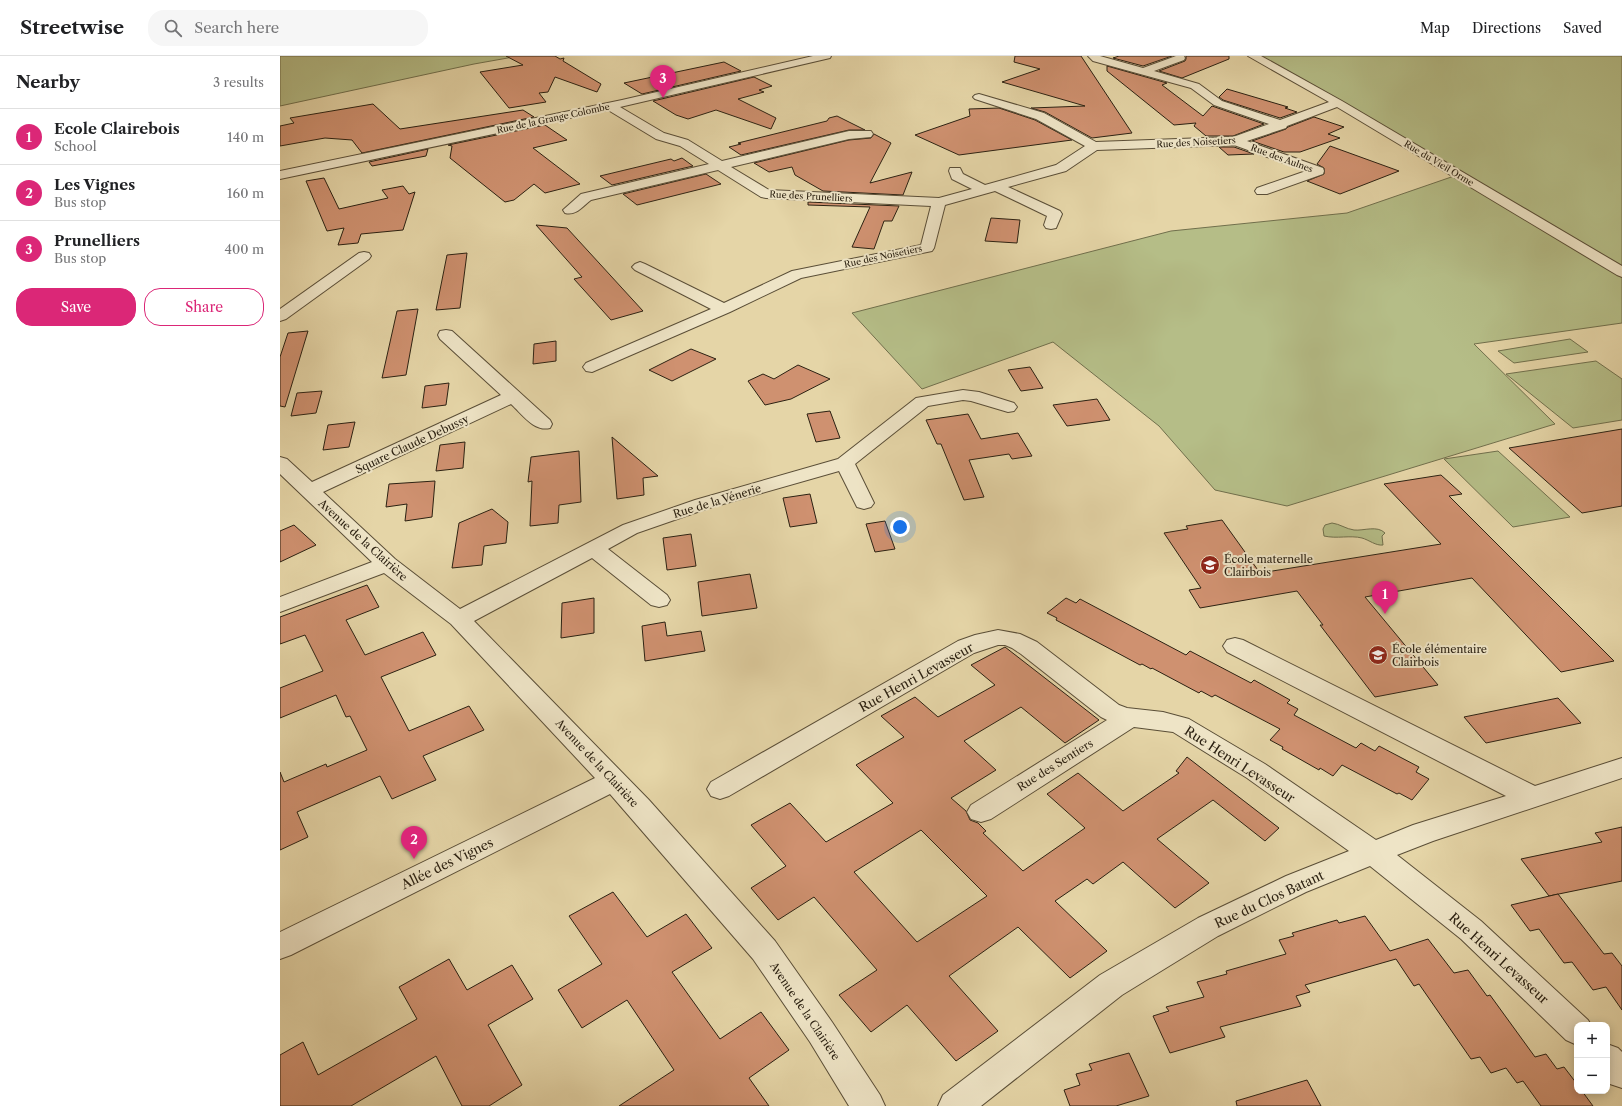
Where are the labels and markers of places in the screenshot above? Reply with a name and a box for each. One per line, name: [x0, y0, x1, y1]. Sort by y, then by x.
pin: 3: [650, 65, 676, 98]
place label: École maternelle Clairbois: [1224, 552, 1313, 579]
school or university icon: École maternelle Clairbois: [1199, 554, 1221, 576]
pin: 1: [1372, 581, 1398, 614]
place label: École élémentaire Clairbois: [1392, 642, 1487, 669]
school or university icon: École élémentaire Clairbois: [1367, 644, 1389, 666]
pin: 2: [401, 826, 427, 859]

